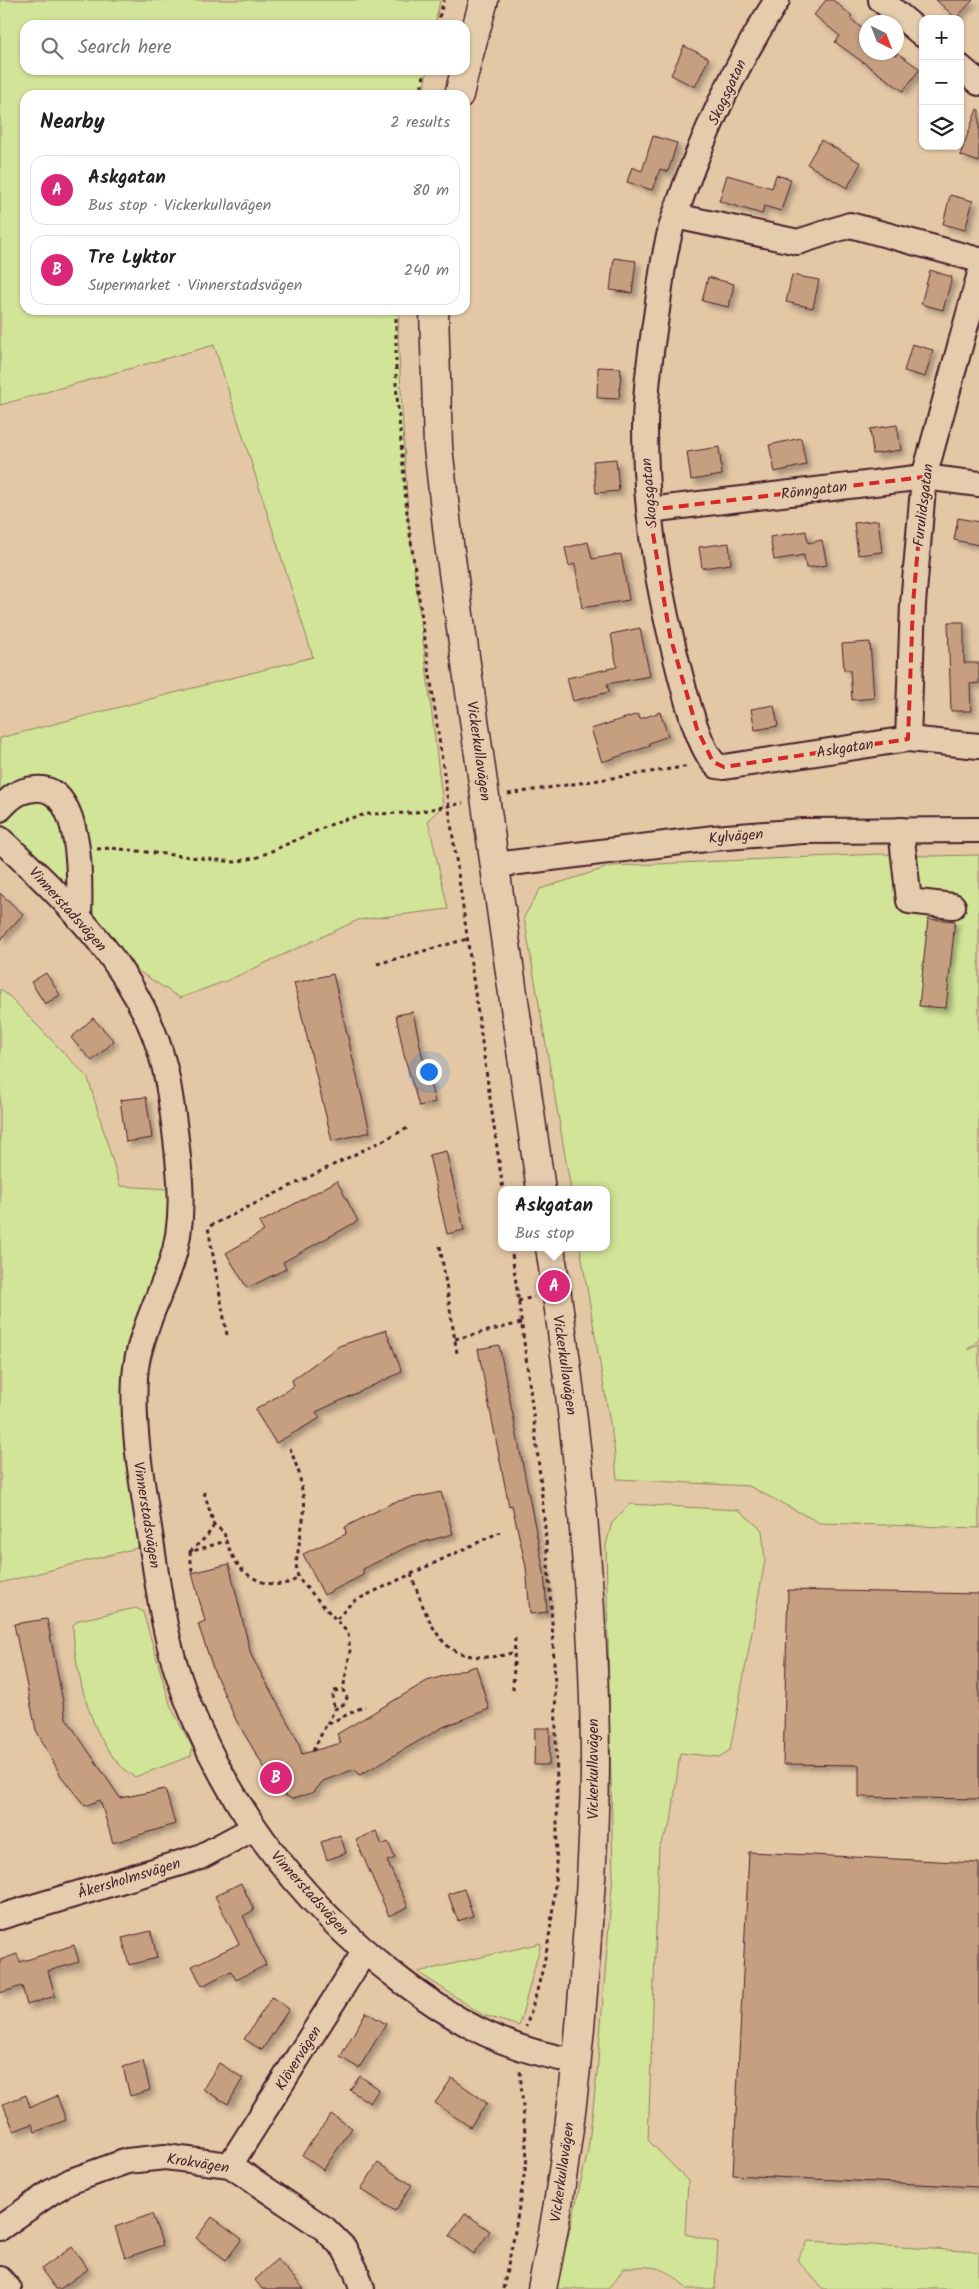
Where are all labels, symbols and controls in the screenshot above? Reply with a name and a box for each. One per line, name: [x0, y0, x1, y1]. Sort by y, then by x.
north arrow: [859, 15, 904, 60]
map controls: [919, 15, 964, 150]
button: +: [919, 15, 964, 60]
search box: [20, 20, 470, 75]
text: Search here: [78, 33, 172, 63]
icon: search: [38, 34, 66, 62]
street label: Skogsgatan: [702, 55, 754, 129]
button: −: [919, 60, 964, 105]
button: layers: [919, 105, 964, 150]
text: Nearby: [40, 106, 105, 139]
text: 2 results: [390, 110, 450, 135]
text: Askgatan: [88, 163, 166, 193]
text: A: [52, 178, 62, 203]
text: 80 m: [412, 178, 449, 203]
text: Bus stop · Vickerkullavägen: [88, 193, 271, 218]
text: Tre Lyktor: [88, 243, 176, 273]
text: B: [52, 258, 62, 283]
text: 240 m: [404, 258, 449, 283]
text: Supermarket · Vinnerstadsvägen: [88, 273, 302, 298]
street label: Skogsgatan: [635, 457, 665, 529]
street label: Furulidsgatan: [907, 462, 941, 548]
street label: Rönngatan: [780, 475, 849, 507]
street label: Vickerkullavägen: [459, 700, 497, 803]
street label: Askgatan: [815, 733, 875, 765]
street label: Kylvägen: [708, 823, 764, 851]
street label: Vinnerstadsvägen: [22, 862, 112, 958]
your location: [416, 1059, 442, 1085]
popup: [498, 1186, 610, 1251]
text: Askgatan: [515, 1191, 593, 1221]
text: Bus stop: [515, 1221, 574, 1246]
pin: A: [538, 1267, 570, 1305]
street label: Vickerkullavägen: [545, 1314, 583, 1417]
street label: Vinnerstadsvägen: [126, 1460, 166, 1570]
street label: Vickerkullavägen: [582, 1719, 606, 1819]
pin: B: [260, 1759, 292, 1797]
street label: Vinnerstadsvägen: [264, 1846, 354, 1942]
street label: Åkersholmsvägen: [75, 1852, 184, 1906]
street label: Klövervägen: [269, 2021, 328, 2096]
street label: Vickerkullavägen: [544, 2121, 582, 2224]
street label: Krokvägen: [165, 2147, 231, 2181]

